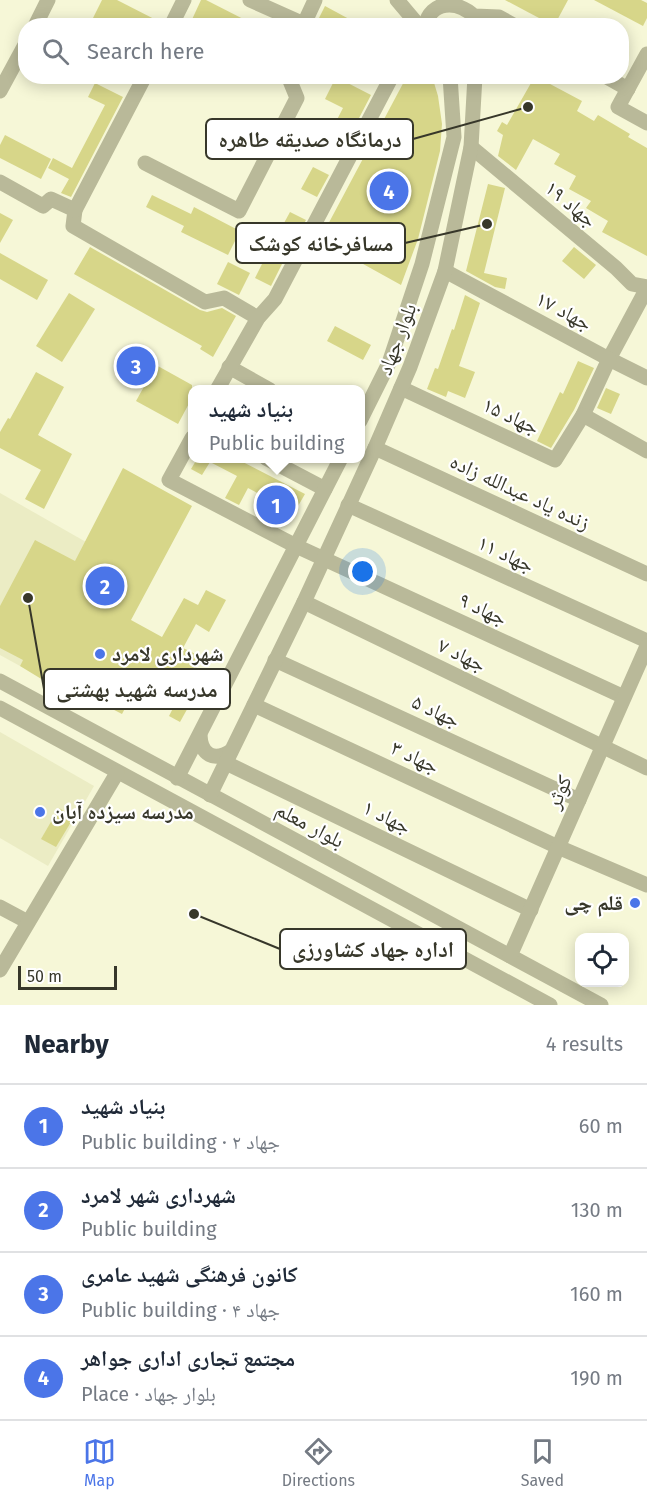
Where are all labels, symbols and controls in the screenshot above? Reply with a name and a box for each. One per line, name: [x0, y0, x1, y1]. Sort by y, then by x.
search box: [18, 18, 629, 84]
icon: search: [39, 35, 72, 68]
text: Search here: [87, 38, 205, 65]
callout: درمانگاه صدیقه طاهره: [206, 119, 413, 159]
text: درمانگاه صدیقه طاهره: [218, 126, 402, 153]
pin: 4: [370, 168, 408, 213]
street label: جهاد ۱۹: [540, 175, 602, 233]
callout: مسافرخانه کوشک: [236, 223, 405, 263]
text: مسافرخانه کوشک: [248, 230, 394, 257]
street label: جهاد ۱۷: [531, 285, 597, 337]
street label: بلوار جهاد: [371, 299, 423, 379]
pin: 3: [116, 344, 156, 388]
popup: [188, 385, 365, 463]
street label: جهاد ۱۵: [478, 392, 544, 440]
text: بنیاد شهید: [209, 396, 293, 423]
text: Public building: [209, 431, 344, 455]
street label: زنده یاد عبدالله زاده: [446, 448, 594, 536]
pin: 1: [256, 482, 296, 528]
street label: جهاد ۱۱: [473, 530, 539, 578]
your location: [348, 557, 377, 586]
pin: 2: [86, 564, 124, 608]
street label: جهاد ۹: [455, 587, 511, 631]
street label: جهاد ۷: [434, 632, 490, 678]
place label: شهرداری لامرد: [112, 641, 224, 667]
marker: شهرداری لامرد: [93, 647, 107, 661]
callout: مدرسه شهید بهشتی: [44, 669, 230, 709]
text: مدرسه شهید بهشتی: [56, 676, 218, 703]
street label: جهاد ۵: [408, 689, 464, 733]
street label: جهاد ۳: [387, 735, 443, 779]
street label: کوثر: [540, 771, 578, 814]
street label: جهاد ۱: [359, 794, 415, 840]
street label: بلوار معلم: [271, 796, 349, 855]
place label: مدرسه سیزده آبان: [52, 799, 194, 825]
marker: مدرسه سیزده آبان: [33, 805, 47, 819]
place label: قلم چی: [564, 890, 623, 917]
marker: قلم چی: [628, 896, 642, 910]
callout: اداره جهاد کشاورزی: [280, 929, 466, 969]
map controls: [575, 933, 629, 987]
button: locate: [575, 933, 629, 987]
text: اداره جهاد کشاورزی: [292, 936, 454, 963]
scale bar: [18, 963, 117, 990]
text: 50 m: [27, 967, 62, 986]
text: Nearby: [24, 1029, 109, 1060]
text: 4 results: [546, 1032, 623, 1056]
text: بنیاد شهید: [81, 1093, 165, 1120]
text: 1: [39, 1114, 48, 1138]
text: 60 m: [579, 1114, 623, 1138]
text: Public building · جهاد ۲: [81, 1130, 280, 1154]
text: شهرداری شهر لامرد: [81, 1182, 236, 1209]
text: 2: [38, 1198, 49, 1222]
text: 130 m: [571, 1198, 623, 1222]
text: Public building: [81, 1217, 217, 1241]
text: کانون فرهنگی شهید عامری: [81, 1261, 298, 1288]
text: 3: [38, 1282, 49, 1306]
text: 160 m: [570, 1282, 623, 1306]
text: Public building · جهاد ۴: [81, 1298, 280, 1322]
text: مجتمع تجاری اداری جواهر: [81, 1345, 295, 1372]
text: 4: [38, 1366, 49, 1390]
text: 190 m: [570, 1366, 623, 1390]
text: Place · بلوار جهاد: [81, 1382, 216, 1406]
tab: Map: [83, 1435, 116, 1490]
tab: Directions: [282, 1435, 355, 1490]
tab: Saved: [521, 1435, 564, 1490]

